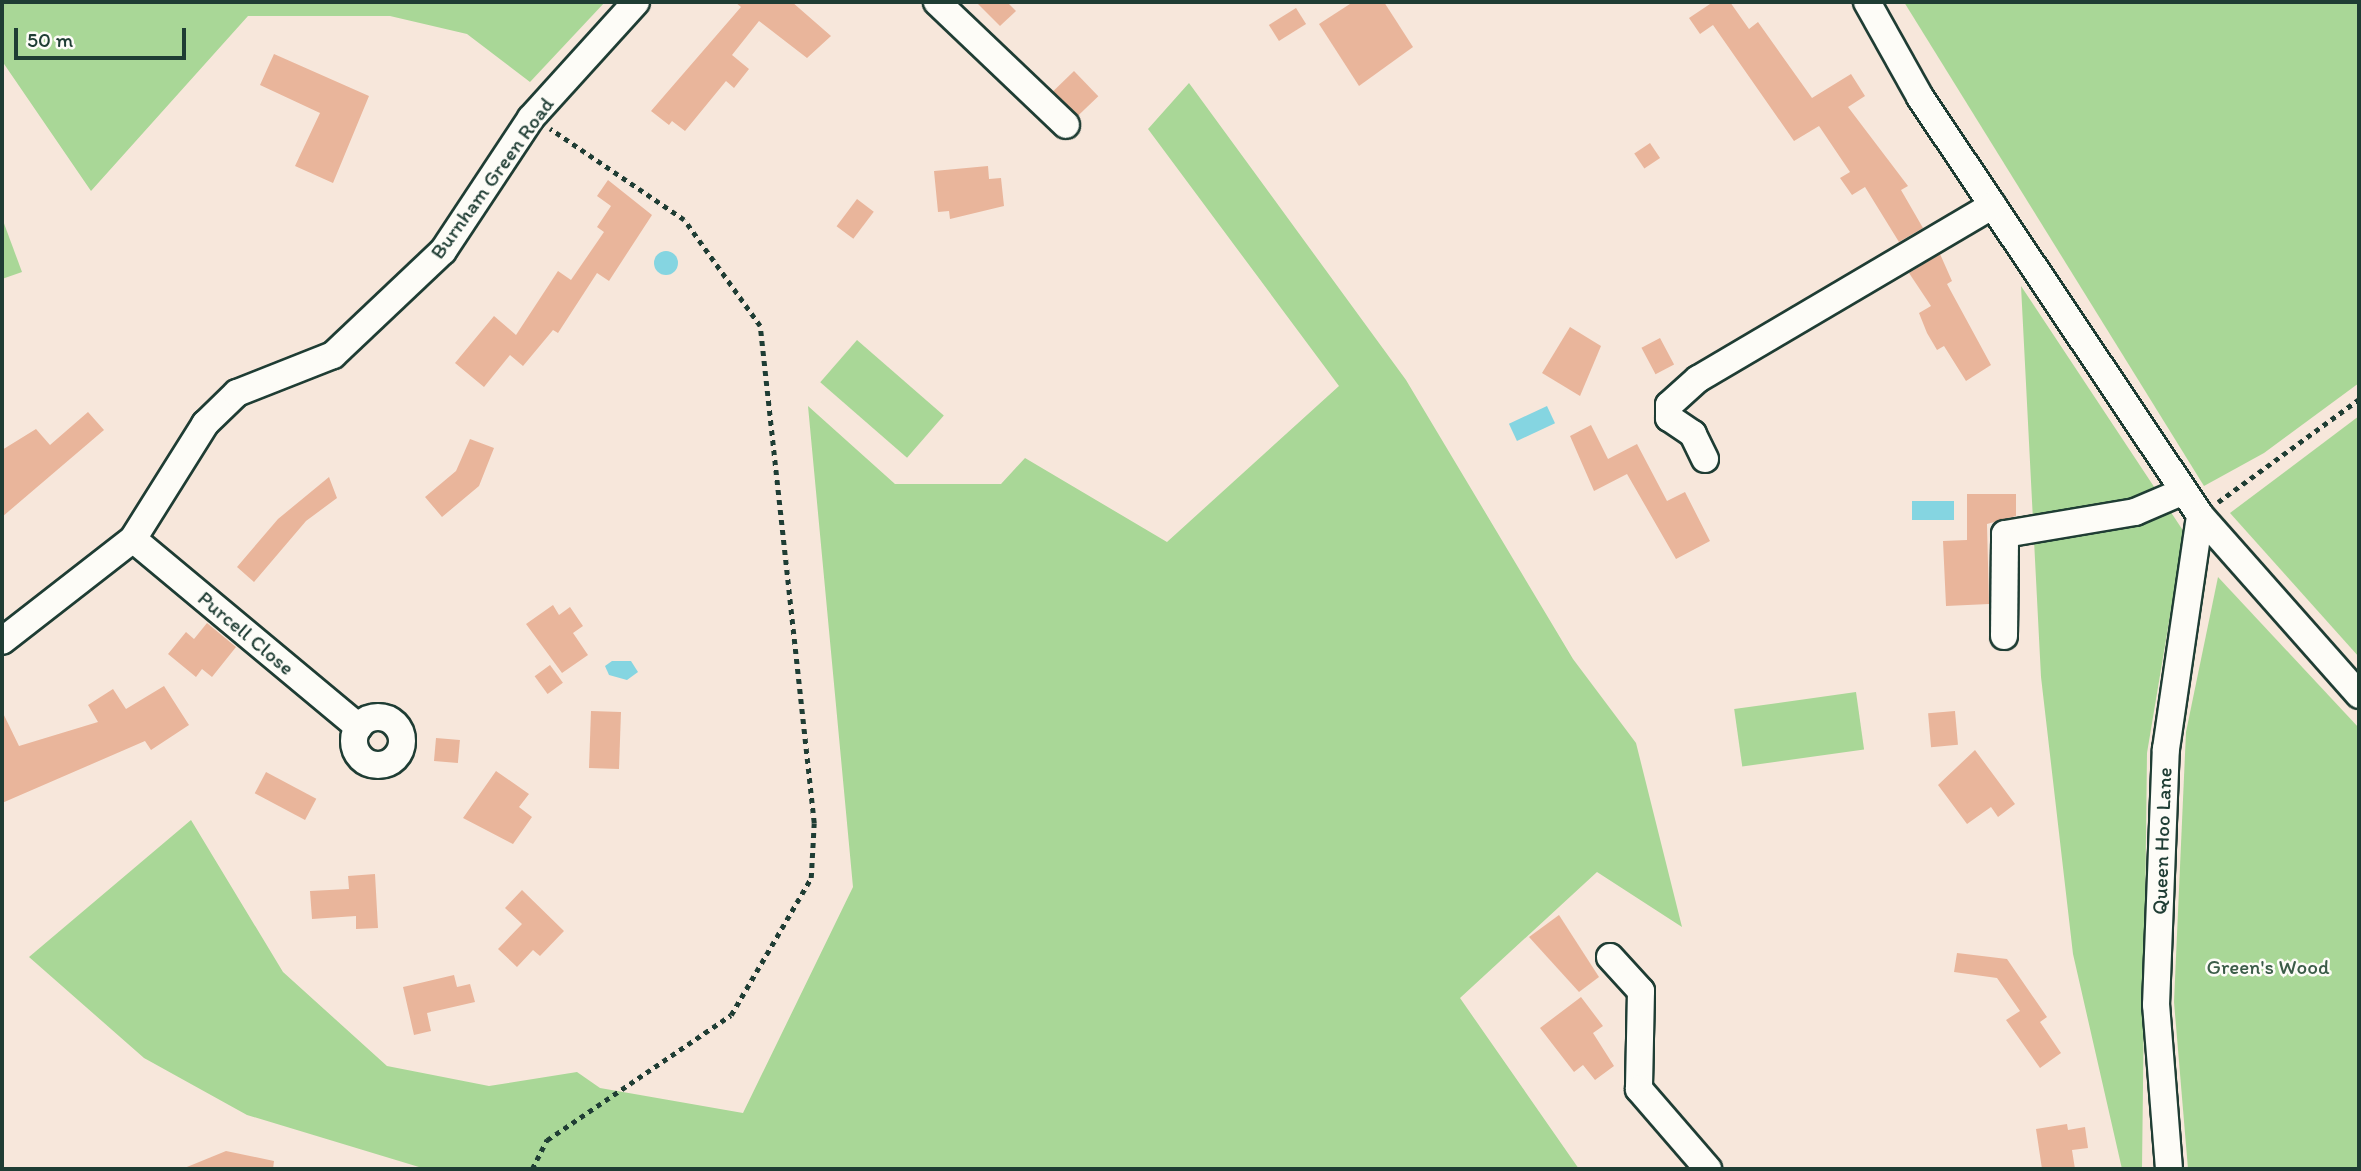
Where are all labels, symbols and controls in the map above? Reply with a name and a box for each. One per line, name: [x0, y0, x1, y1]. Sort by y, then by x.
scale bar: [18, 14, 189, 58]
text: 50 m: [27, 27, 73, 52]
street label: Burnham Green Road: [425, 93, 559, 263]
street label: Purcell Close: [193, 586, 299, 680]
street label: Queen Hoo Lane: [2147, 767, 2177, 915]
park label: Green's Wood: [2207, 954, 2329, 980]

